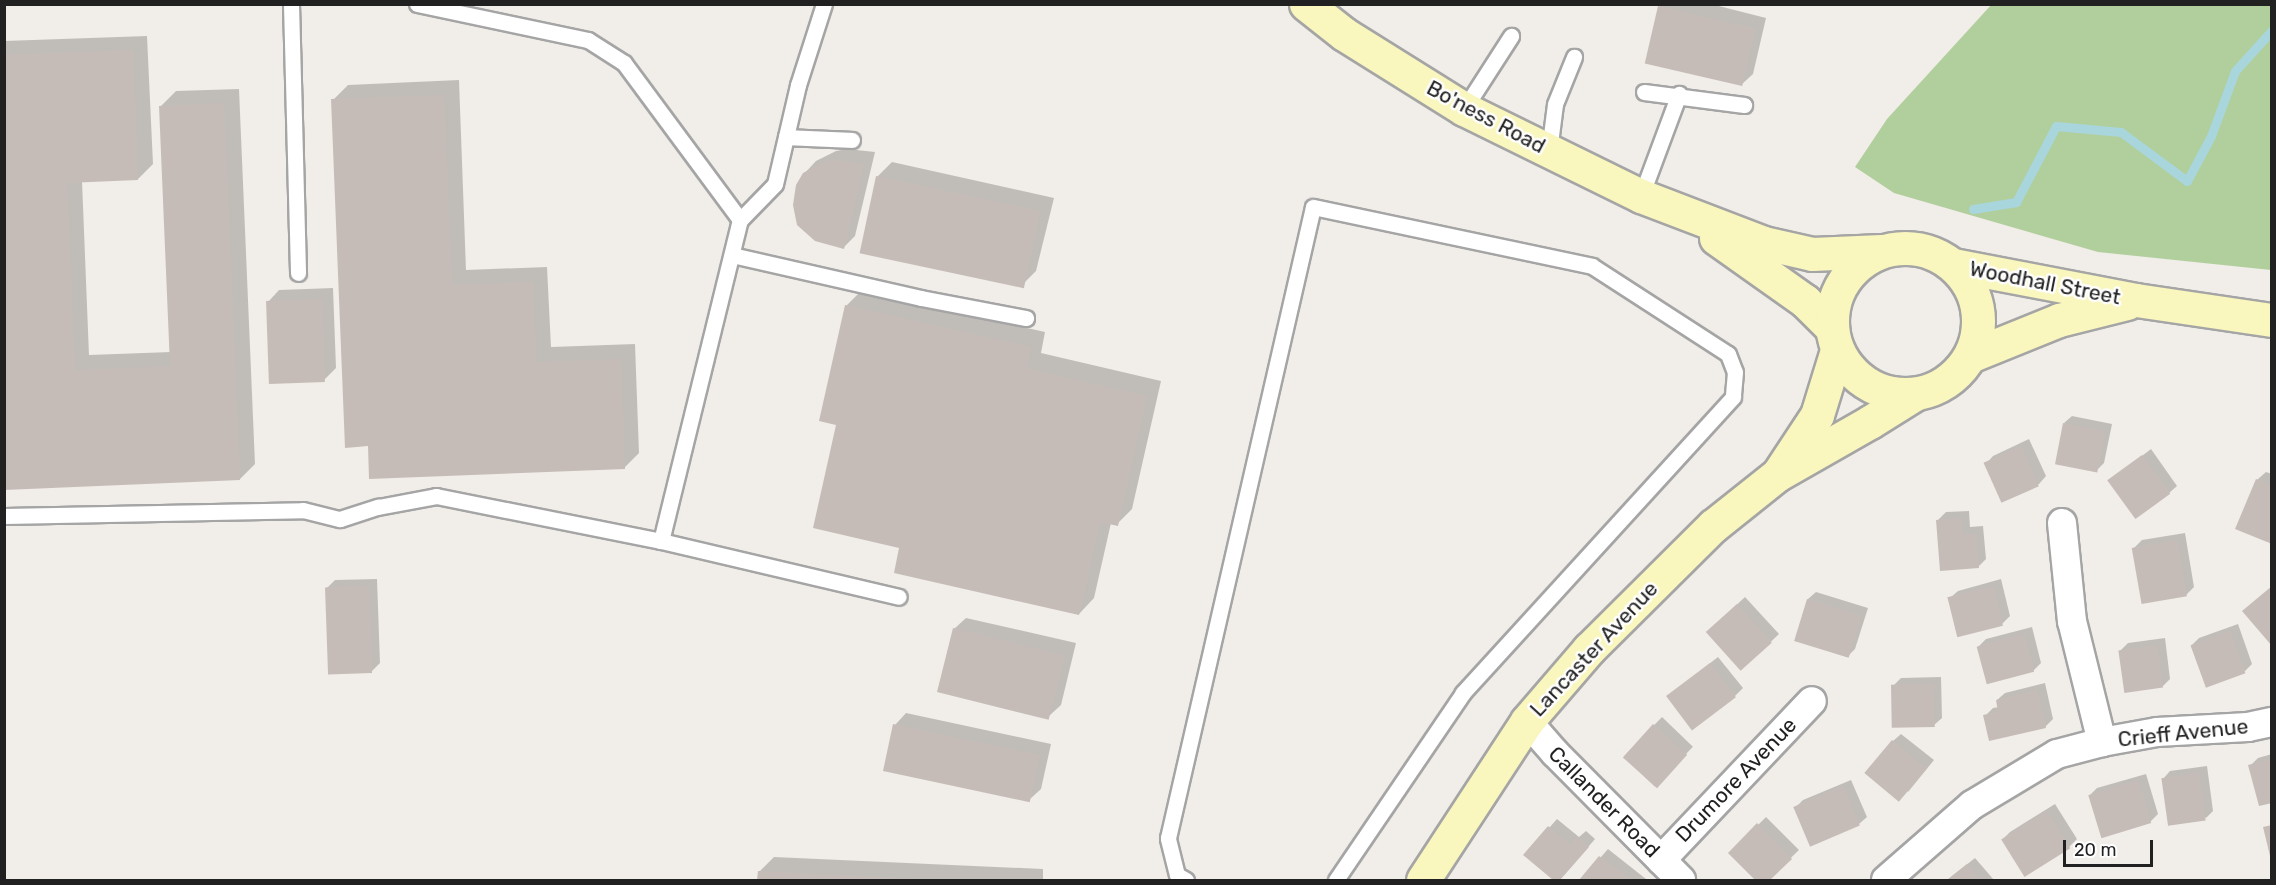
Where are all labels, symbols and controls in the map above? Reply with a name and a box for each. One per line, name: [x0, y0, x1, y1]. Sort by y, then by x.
street label: Bo'ness Road: [1422, 75, 1550, 159]
street label: Woodhall Street: [1967, 256, 2123, 310]
street label: Lancaster Avenue: [1525, 576, 1663, 722]
street label: Drumore Avenue: [1670, 712, 1802, 848]
street label: Crieff Avenue: [2116, 714, 2250, 752]
street label: Callander Road: [1543, 741, 1665, 863]
scale bar: [2066, 828, 2156, 866]
text: 20 m: [2074, 839, 2116, 861]

